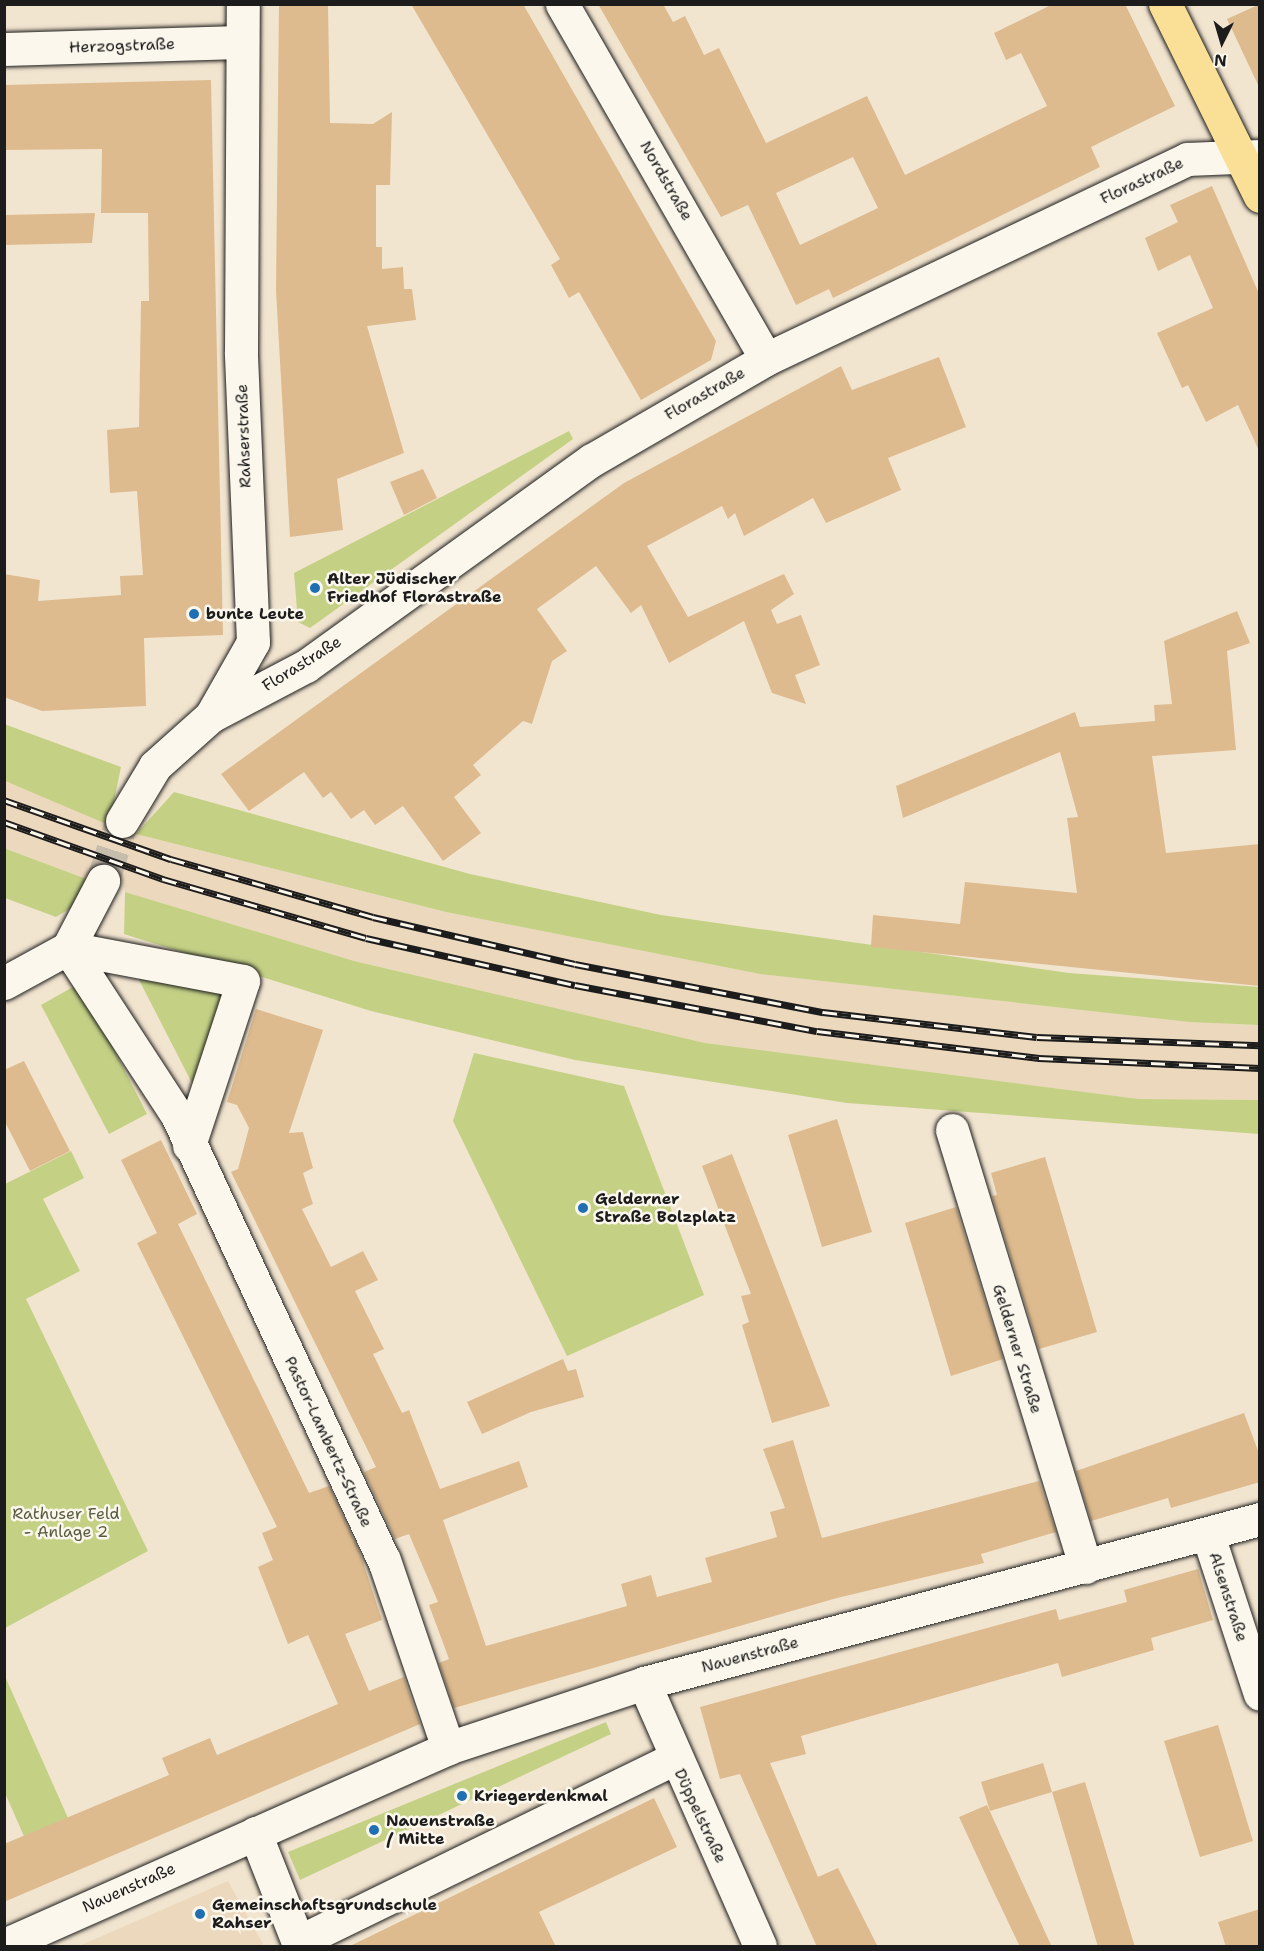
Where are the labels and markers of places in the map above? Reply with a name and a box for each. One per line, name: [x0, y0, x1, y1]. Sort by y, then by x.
place label: Alter Jüdischer Friedhof Florastraße: [327, 569, 502, 607]
marker: Alter Jüdischer Friedhof Florastraße: [308, 581, 322, 595]
place label: bunte Leute: [206, 604, 304, 624]
marker: bunte Leute: [187, 607, 201, 621]
place label: Gelderner Straße Bolzplatz: [595, 1189, 736, 1227]
marker: Gelderner Straße Bolzplatz: [576, 1201, 590, 1215]
place label: Kriegerdenkmal: [474, 1786, 608, 1806]
marker: Kriegerdenkmal: [455, 1789, 469, 1803]
place label: Nauenstraße / Mitte: [386, 1811, 495, 1849]
marker: Nauenstraße / Mitte: [367, 1823, 381, 1837]
place label: Gemeinschaftsgrundschule Rahser: [212, 1895, 437, 1933]
marker: Gemeinschaftsgrundschule Rahser: [193, 1907, 207, 1921]

